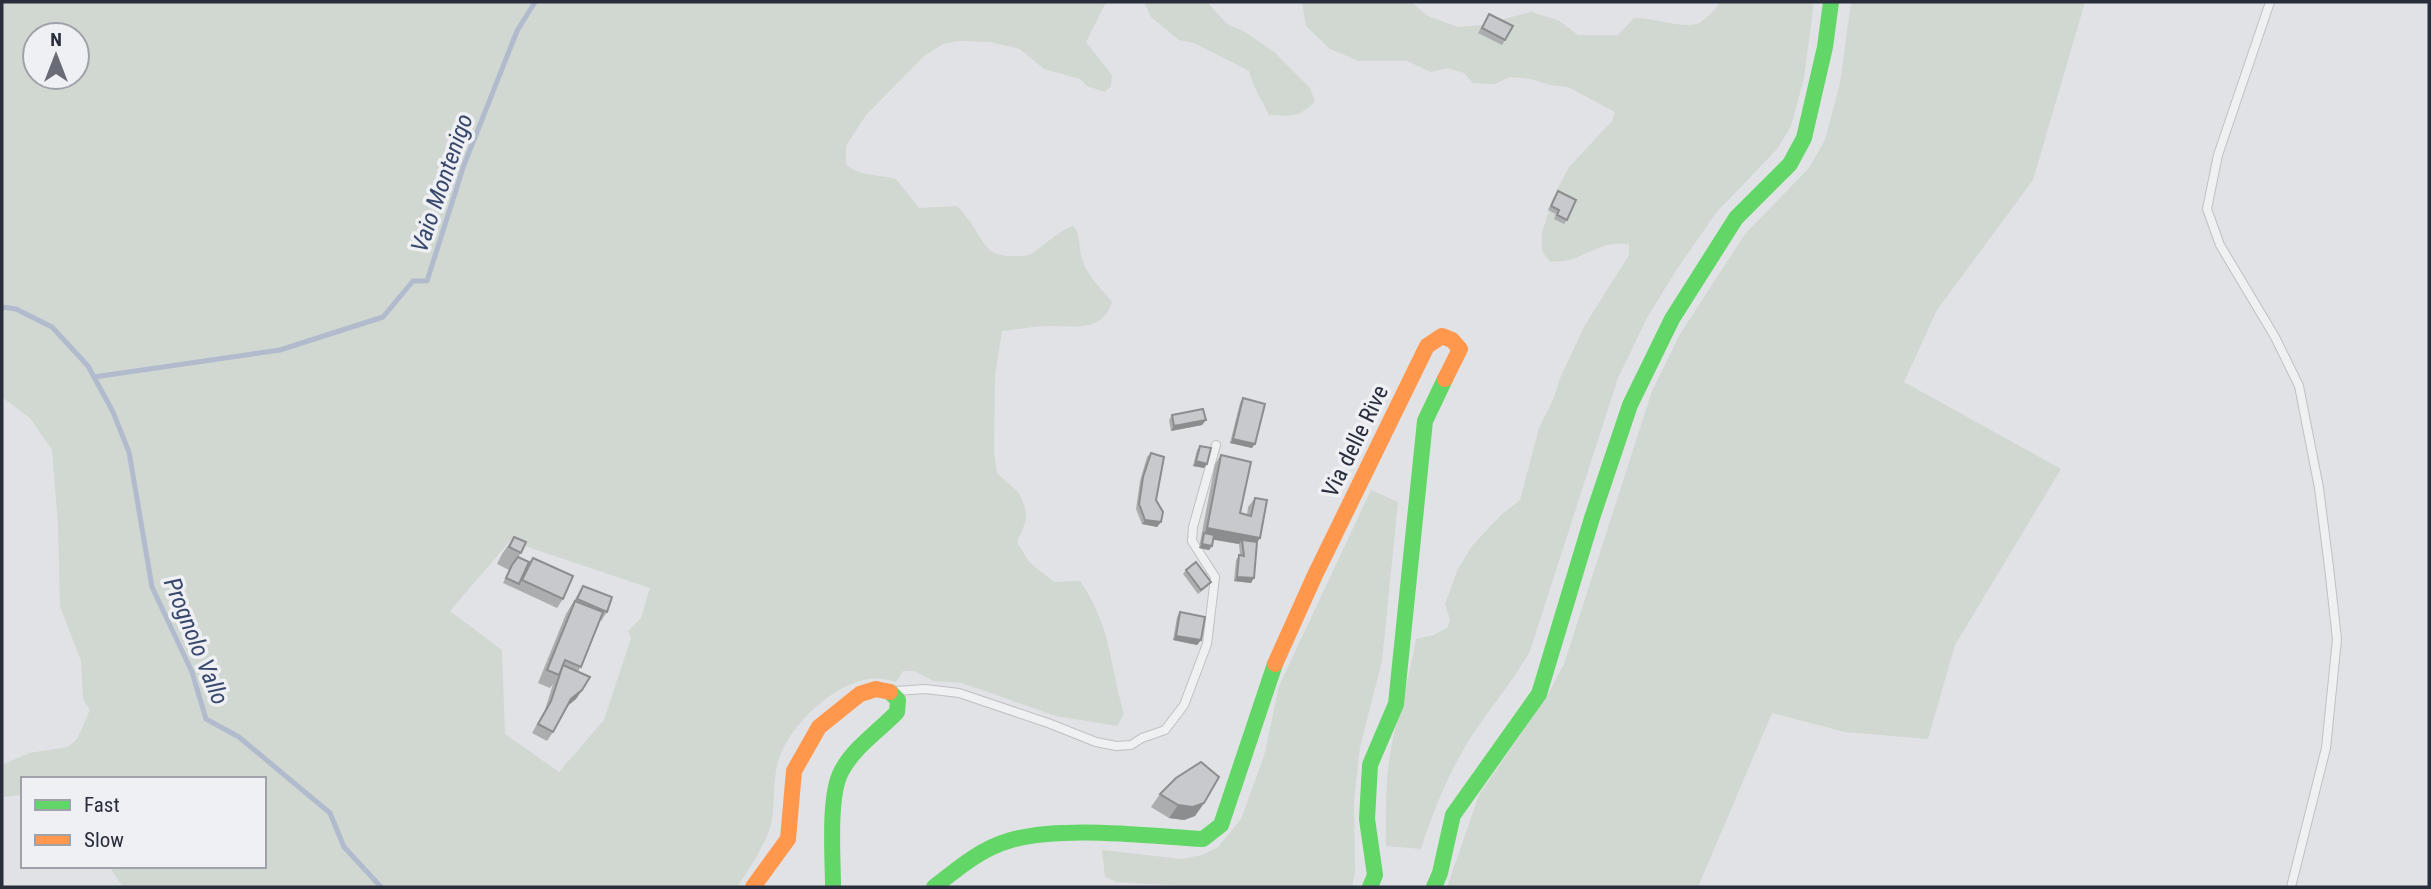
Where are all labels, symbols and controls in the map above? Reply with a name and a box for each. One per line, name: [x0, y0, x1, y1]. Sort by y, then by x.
north arrow: [21, 21, 91, 91]
text: N: [50, 28, 62, 51]
water label: Vaio Montenigo: [405, 110, 479, 256]
street label: Via delle Rive: [1317, 381, 1394, 502]
water label: Prognolo Vallo: [158, 573, 234, 709]
legend: [21, 777, 266, 868]
text: Fast: [84, 793, 120, 817]
text: Slow: [84, 828, 124, 852]

